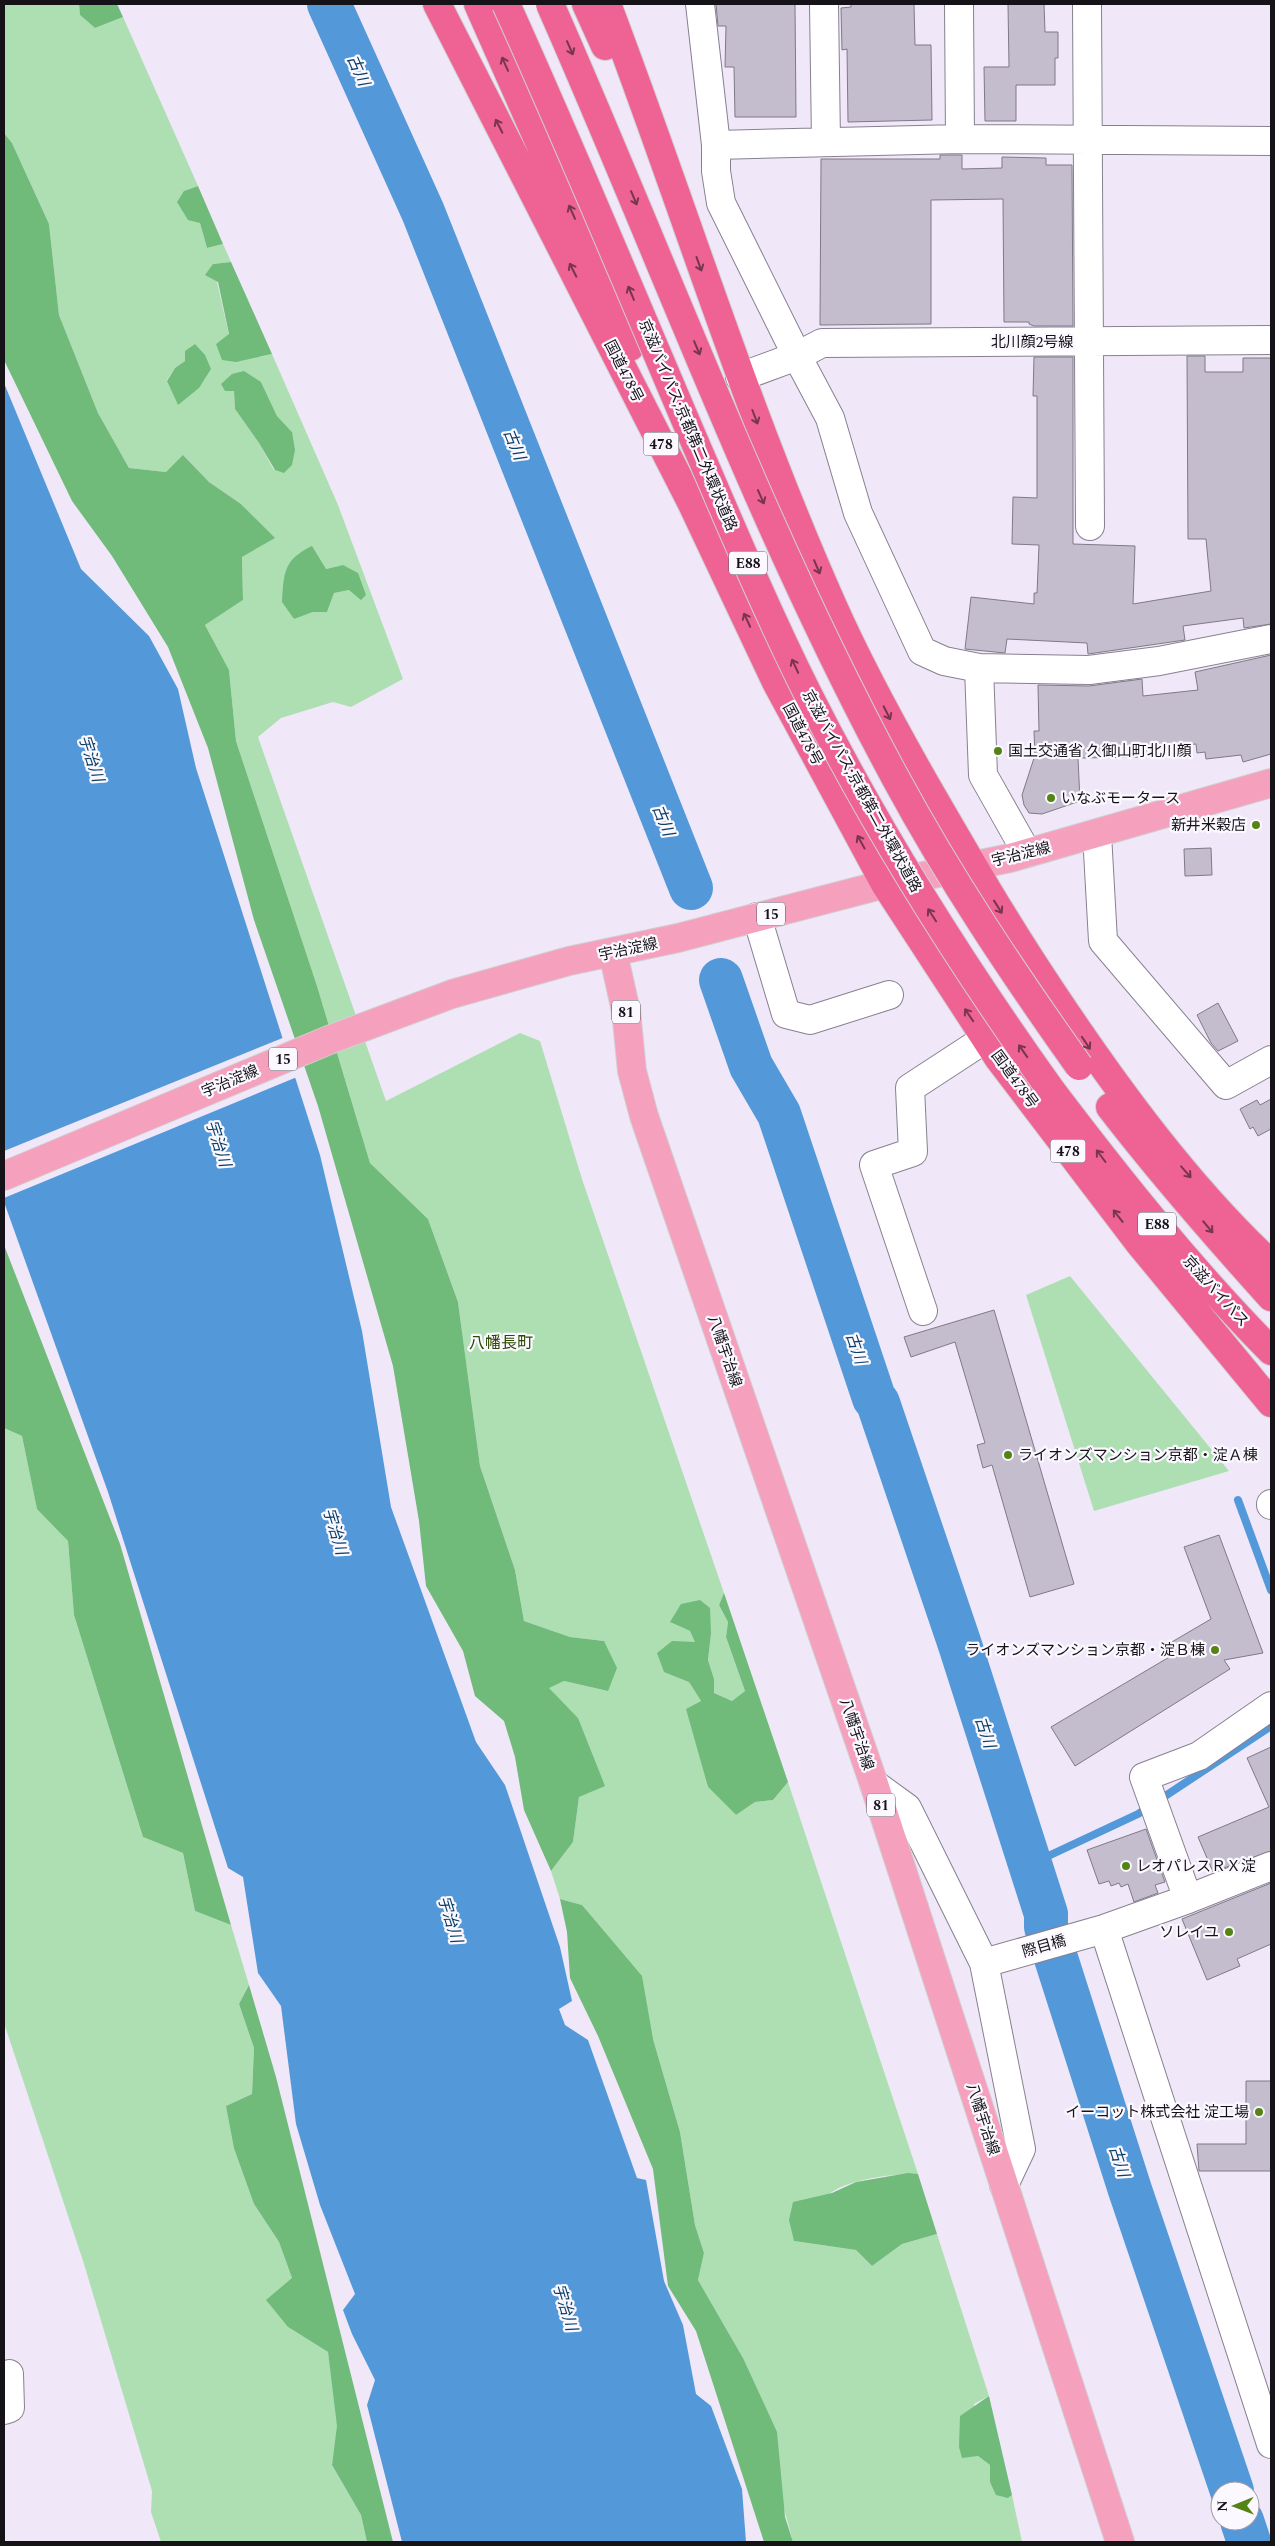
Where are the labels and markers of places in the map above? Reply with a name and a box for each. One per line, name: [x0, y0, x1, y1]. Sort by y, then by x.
place label: 国土交通省 久御山町北川顔: [1008, 740, 1192, 763]
marker: 国土交通省 久御山町北川顔: [992, 745, 1004, 757]
place label: いなぶモータース: [1061, 787, 1180, 810]
marker: いなぶモータース: [1045, 792, 1057, 804]
place label: 新井米穀店: [1171, 814, 1246, 837]
marker: 新井米穀店: [1250, 819, 1262, 831]
place label: ライオンズマンション京都・淀Ａ棟: [1018, 1444, 1258, 1467]
marker: ライオンズマンション京都・淀Ａ棟: [1002, 1449, 1014, 1461]
place label: ライオンズマンション京都・淀Ｂ棟: [965, 1639, 1205, 1662]
marker: ライオンズマンション京都・淀Ｂ棟: [1209, 1644, 1221, 1656]
place label: レオパレスＲＸ淀: [1136, 1855, 1256, 1878]
marker: レオパレスＲＸ淀: [1120, 1860, 1132, 1872]
place label: ソレイユ: [1159, 1921, 1219, 1944]
marker: ソレイユ: [1223, 1926, 1235, 1938]
place label: イーコット株式会社 淀工場: [1065, 2101, 1249, 2124]
marker: イーコット株式会社 淀工場: [1253, 2106, 1265, 2118]

